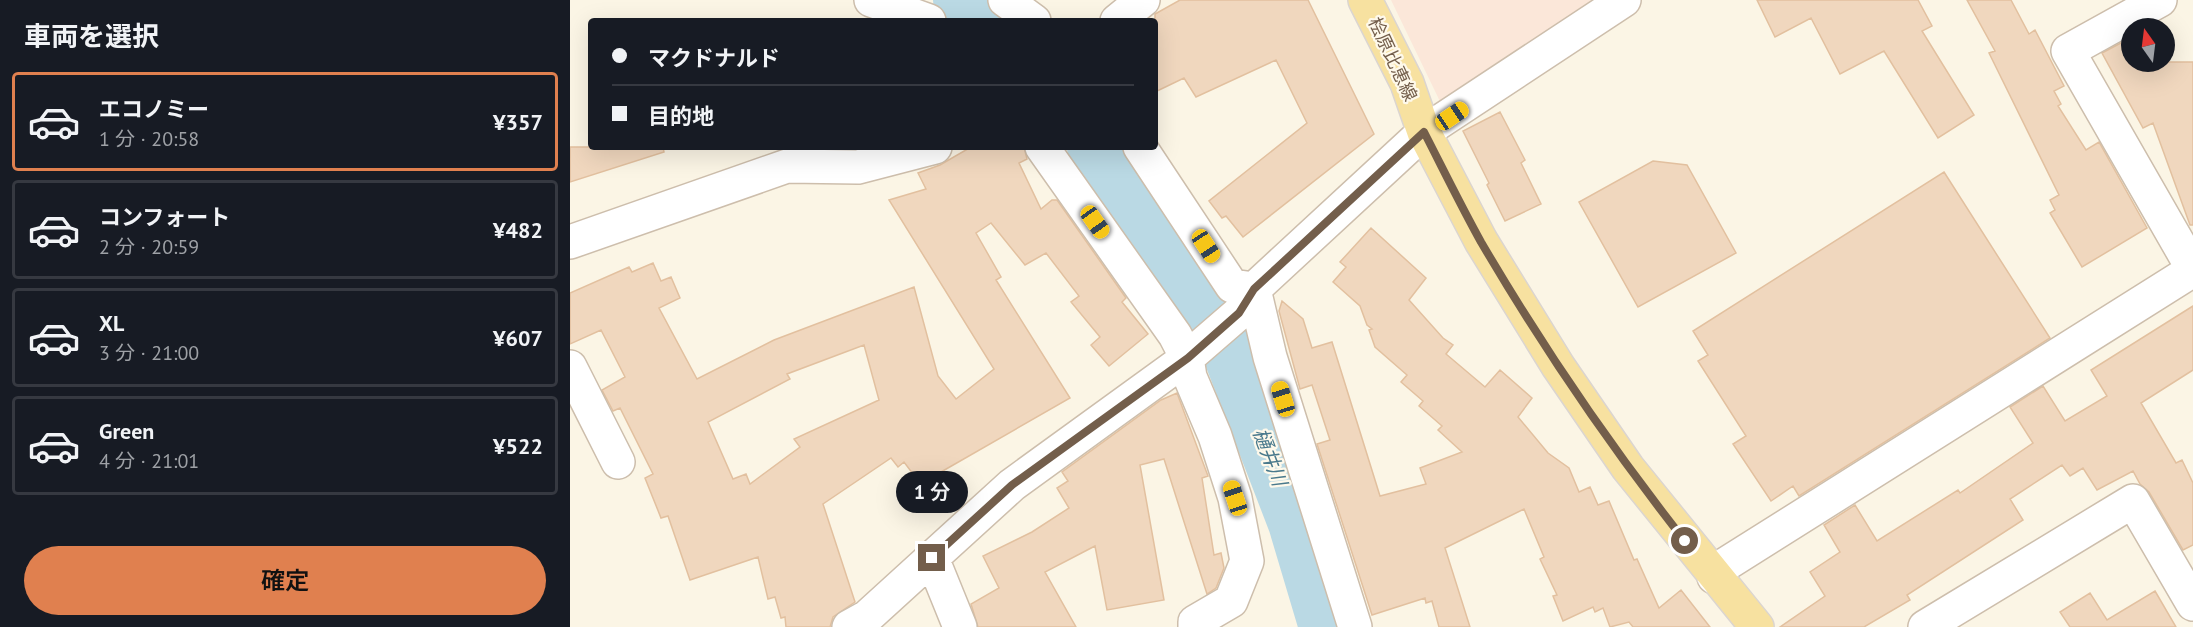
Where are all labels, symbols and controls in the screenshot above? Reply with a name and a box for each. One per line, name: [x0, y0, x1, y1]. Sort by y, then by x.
street label: 桧原比恵線: [1364, 13, 1422, 105]
north arrow: [2121, 18, 2175, 72]
map controls: [2121, 18, 2175, 72]
text: 車両を選択: [24, 19, 159, 53]
text: マクドナルド: [648, 44, 780, 72]
icon: car: [27, 95, 81, 149]
text: エコノミー: [99, 95, 209, 123]
car: [1432, 98, 1472, 134]
text: 目的地: [648, 102, 714, 130]
text: ¥357: [493, 108, 543, 136]
text: 1 分 · 20:58: [99, 126, 199, 152]
car: [1077, 202, 1113, 242]
icon: car: [27, 203, 81, 257]
text: コンフォート: [99, 203, 230, 231]
text: ¥482: [493, 216, 543, 244]
car: [1189, 226, 1223, 266]
text: 2 分 · 20:59: [99, 234, 199, 260]
text: XL: [99, 309, 124, 337]
icon: car: [27, 311, 81, 365]
text: ¥607: [493, 324, 543, 352]
text: 3 分 · 21:00: [99, 340, 199, 366]
car: [1269, 379, 1297, 419]
text: Green: [99, 417, 154, 445]
icon: car: [27, 419, 81, 473]
water label: 樋井川: [1247, 424, 1294, 492]
text: ¥522: [493, 432, 543, 460]
text: 4 分 · 21:01: [99, 448, 199, 474]
callout: 1 分: [896, 471, 968, 513]
car: [1221, 478, 1249, 518]
text: 1 分: [914, 479, 950, 505]
route start: [1671, 527, 1698, 554]
route end: [918, 544, 945, 571]
button: 確定: [24, 546, 546, 615]

